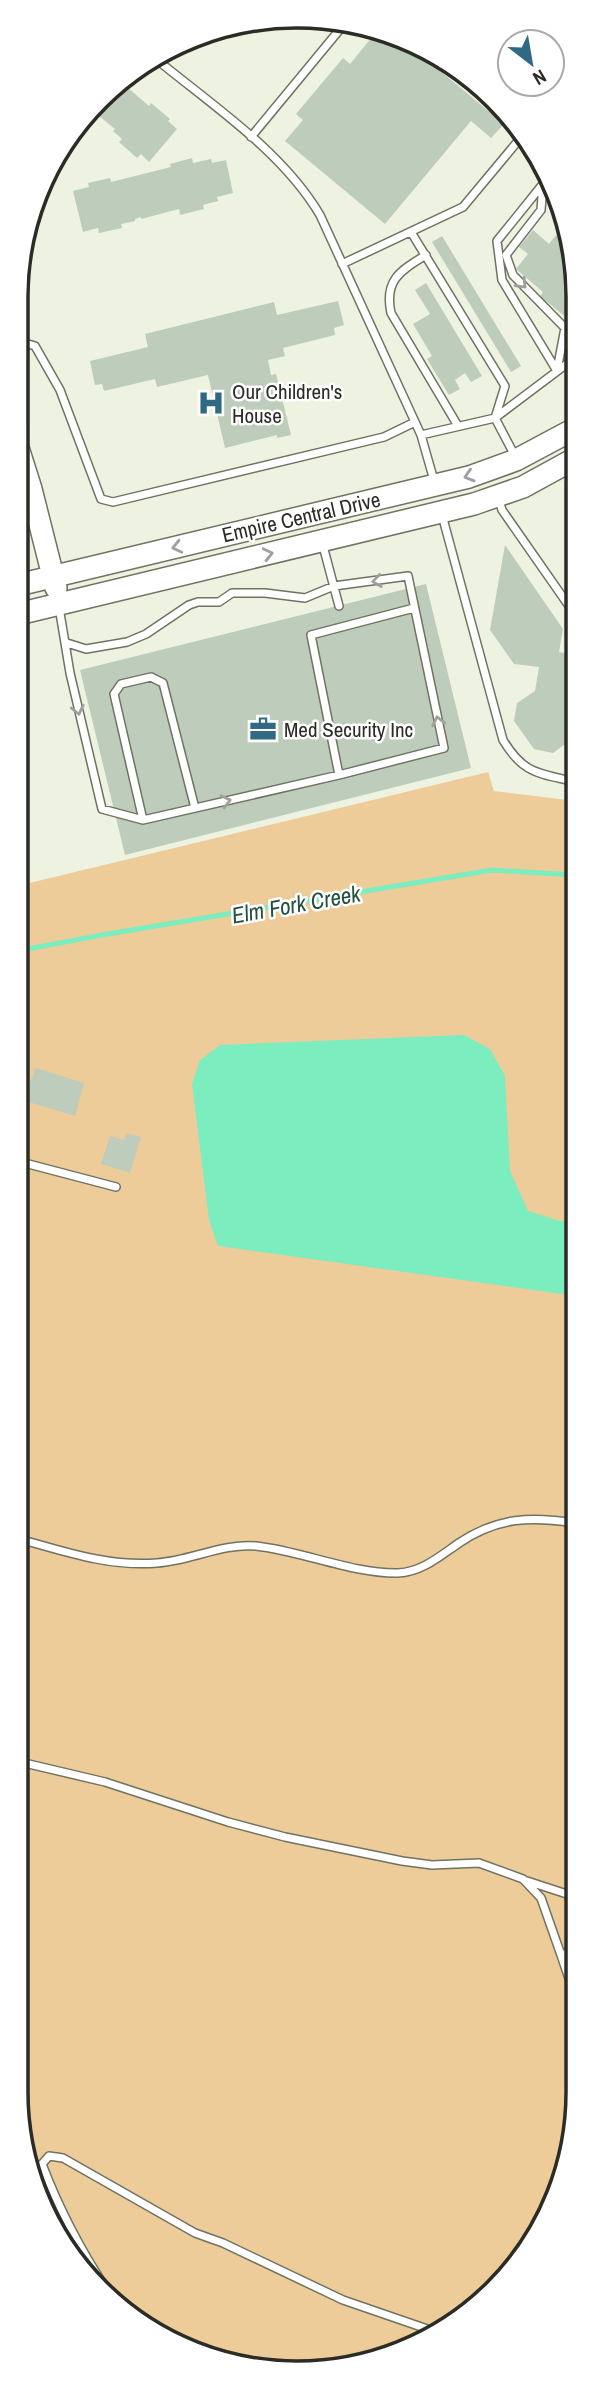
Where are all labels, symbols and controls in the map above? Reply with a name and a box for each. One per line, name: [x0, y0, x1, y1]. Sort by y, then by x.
north arrow: [496, 28, 566, 98]
text: N: [528, 64, 551, 92]
one-way arrow: [514, 276, 527, 289]
place label: Our Children's House: [232, 377, 342, 430]
hospital icon: Our Children's House: [196, 388, 226, 418]
one-way arrow: [464, 467, 476, 482]
street label: Empire Central Drive: [219, 485, 383, 549]
one-way arrow: [171, 538, 183, 553]
one-way arrow: [262, 548, 274, 562]
one-way arrow: [371, 573, 382, 588]
one-way arrow: [70, 704, 85, 716]
office icon: Med Security Inc: [248, 714, 278, 744]
place label: Med Security Inc: [284, 715, 413, 744]
one-way arrow: [432, 715, 446, 727]
one-way arrow: [220, 795, 232, 809]
water label: Elm Fork Creek: [229, 877, 364, 931]

